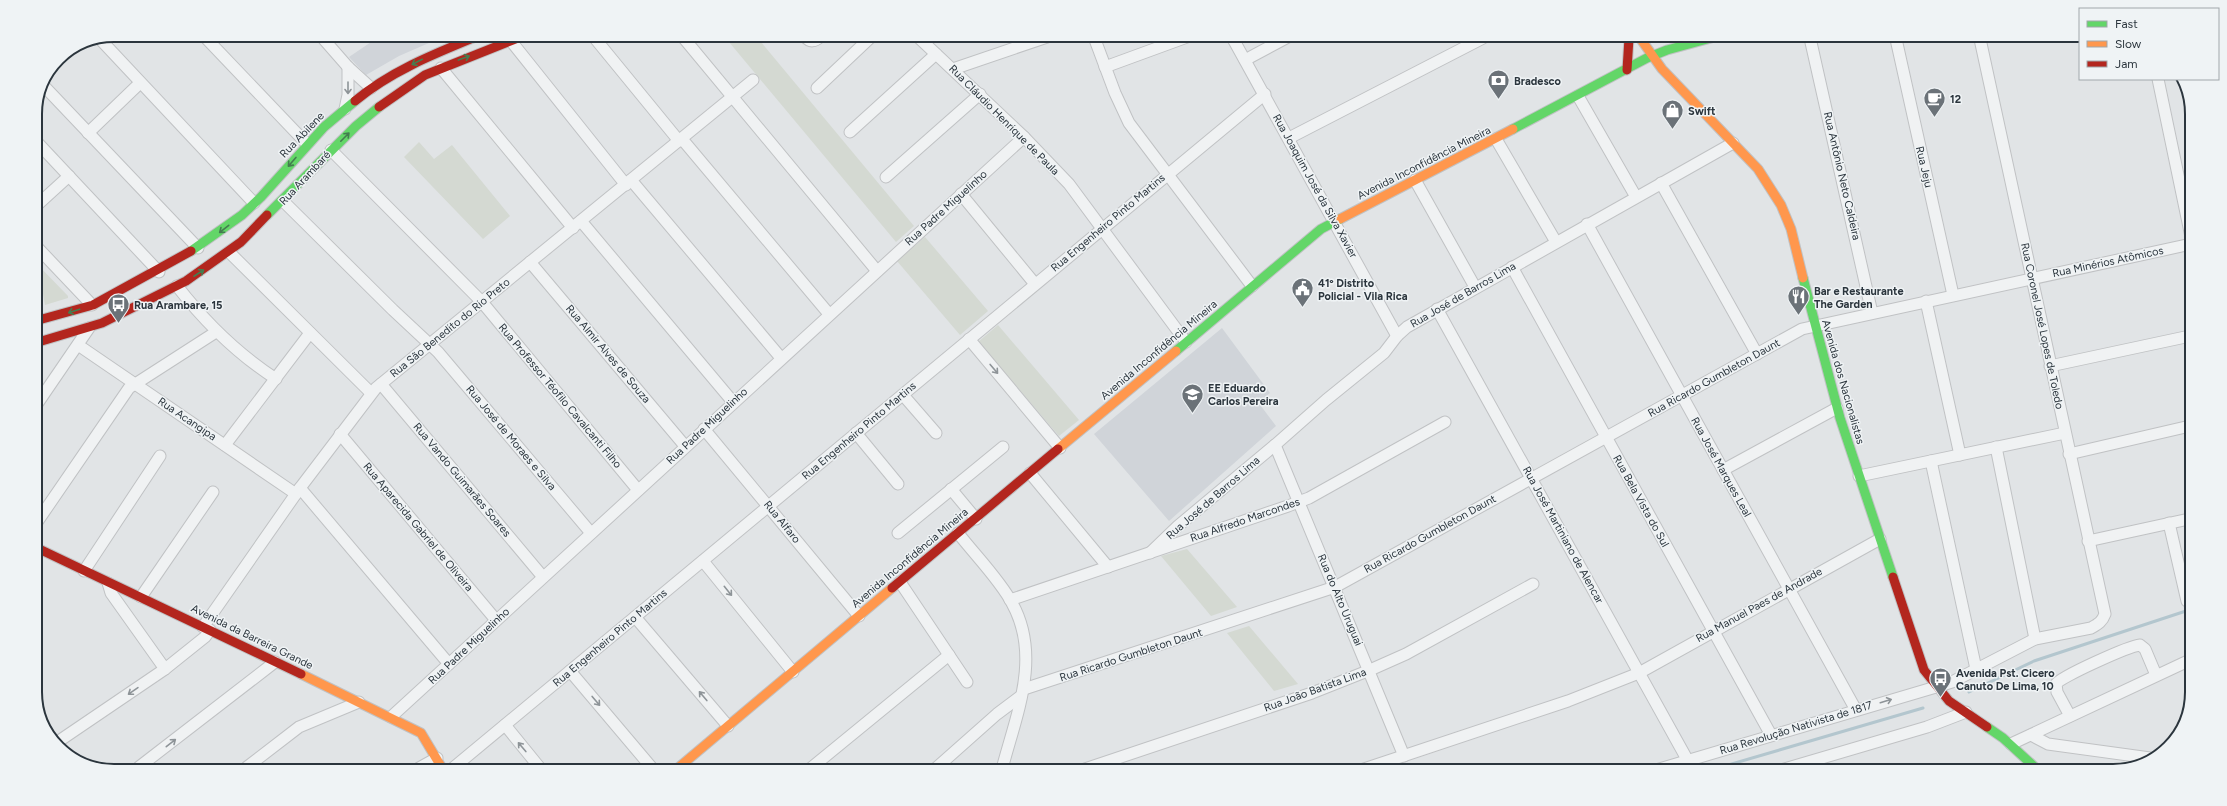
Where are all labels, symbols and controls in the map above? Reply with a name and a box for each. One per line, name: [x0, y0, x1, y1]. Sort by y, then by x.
legend: [2079, 8, 2219, 80]
text: Fast: [2115, 17, 2138, 31]
text: Slow: [2115, 37, 2142, 51]
one-way arrow: [457, 54, 469, 62]
text: Jam: [2115, 57, 2138, 71]
one-way arrow: [411, 58, 423, 66]
street label: Rua Cláudio Henrique de Paula: [946, 62, 1062, 178]
bank icon: Bradesco: [1486, 68, 1512, 101]
place label: Bradesco: [1514, 75, 1562, 88]
one-way arrow: [344, 81, 352, 94]
cafe icon: 12: [1922, 86, 1948, 119]
place label: 12: [1950, 93, 1961, 106]
shop icon: Swift: [1660, 98, 1686, 131]
place label: Swift: [1688, 105, 1716, 118]
street label: Rua Abilene: [277, 109, 327, 161]
street label: Rua Antônio Neto Caldeira: [1821, 111, 1863, 241]
street label: Rua Joaquim José da Silva Xavier: [1270, 112, 1360, 260]
street label: Avenida Inconfidência Mineira: [1355, 124, 1493, 202]
one-way arrow: [340, 132, 350, 142]
street label: Rua Jeju: [1913, 145, 1935, 189]
street label: Rua Arambaré: [277, 148, 333, 208]
one-way arrow: [287, 157, 296, 167]
street label: Rua Padre Miguelinho: [902, 168, 990, 248]
street label: Rua Engenheiro Pinto Martins: [1048, 171, 1168, 275]
one-way arrow: [219, 224, 230, 233]
street label: Rua Coronel José Lopes de Toledo: [2018, 242, 2066, 410]
street label: Rua Minérios Atômicos: [2051, 244, 2165, 280]
street label: Rua José de Barros Lima: [1408, 259, 1518, 331]
one-way arrow: [193, 268, 205, 276]
street label: Rua São Benedito do Rio Preto: [387, 276, 513, 380]
public building icon: 41º Distrito Policial - Vila Rica: [1290, 276, 1316, 309]
place label: 41º Distrito Policial - Vila Rica: [1318, 277, 1408, 303]
restaurant icon: Bar e Restaurante The Garden: [1785, 284, 1811, 317]
place label: Bar e Restaurante The Garden: [1814, 285, 1904, 311]
bus stop icon: Rua Arambare, 15: [106, 292, 132, 325]
street label: Avenida Inconfidência Mineira: [1098, 297, 1220, 403]
place label: Rua Arambare, 15: [134, 299, 222, 312]
street label: Rua Almir Alves de Souza: [563, 302, 653, 406]
one-way arrow: [68, 308, 81, 315]
street label: Avenida dos Nacionalistas: [1819, 318, 1867, 446]
street label: Rua Professor Téofilo Cavalcanti Filho: [496, 321, 624, 471]
street label: Rua Ricardo Gumbleton Daunt: [1646, 336, 1782, 420]
one-way arrow: [990, 363, 999, 374]
street label: Rua Engenheiro Pinto Martins: [799, 379, 919, 483]
school or university icon: EE Eduardo Carlos Pereira: [1180, 381, 1206, 414]
place label: EE Eduardo Carlos Pereira: [1208, 382, 1279, 408]
street label: Rua José de Moraes e Silva: [463, 383, 559, 493]
street label: Rua Padre Miguelinho: [664, 385, 750, 467]
street label: Rua Acangipa: [155, 395, 219, 443]
street label: Rua José Marques Leal: [1688, 415, 1754, 519]
street label: Rua Vando Guimarães Soares: [411, 420, 513, 540]
street label: Rua Bela Vista do Sul: [1610, 453, 1672, 549]
street label: Rua José de Barros Lima: [1164, 454, 1262, 542]
street label: Rua Aparecida Gabriel de Oliveira: [360, 460, 476, 594]
street label: Rua José Martiniano de Alencar: [1520, 464, 1606, 606]
street label: Rua Ricardo Gumbleton Daunt: [1362, 492, 1498, 576]
street label: Rua Alfredo Marcondes: [1188, 495, 1302, 545]
street label: Rua Alfaro: [761, 498, 803, 546]
street label: Avenida Inconfidência Mineira: [849, 505, 971, 611]
street label: Rua do Alto Uruguai: [1315, 552, 1365, 648]
street label: Rua Manuel Paes de Andrade: [1694, 565, 1824, 645]
street label: Rua Engenheiro Pinto Martins: [550, 586, 670, 690]
one-way arrow: [723, 586, 732, 597]
street label: Avenida da Barreira Grande: [189, 602, 315, 672]
street label: Rua Padre Miguelinho: [426, 605, 512, 687]
street label: Rua Ricardo Gumbleton Daunt: [1058, 626, 1204, 684]
street label: Rua João Batista Lima: [1262, 665, 1368, 715]
bus stop icon: Avenida Pst. Cicero Canuto De Lima, 10: [1928, 666, 1954, 699]
place label: Avenida Pst. Cicero Canuto De Lima, 10: [1956, 667, 2055, 693]
one-way arrow: [128, 687, 139, 695]
one-way arrow: [699, 692, 708, 702]
one-way arrow: [591, 695, 600, 706]
one-way arrow: [1879, 697, 1892, 704]
street label: Rua Revolução Nativista de 1817: [1718, 699, 1874, 757]
one-way arrow: [165, 739, 176, 748]
one-way arrow: [518, 741, 527, 752]

